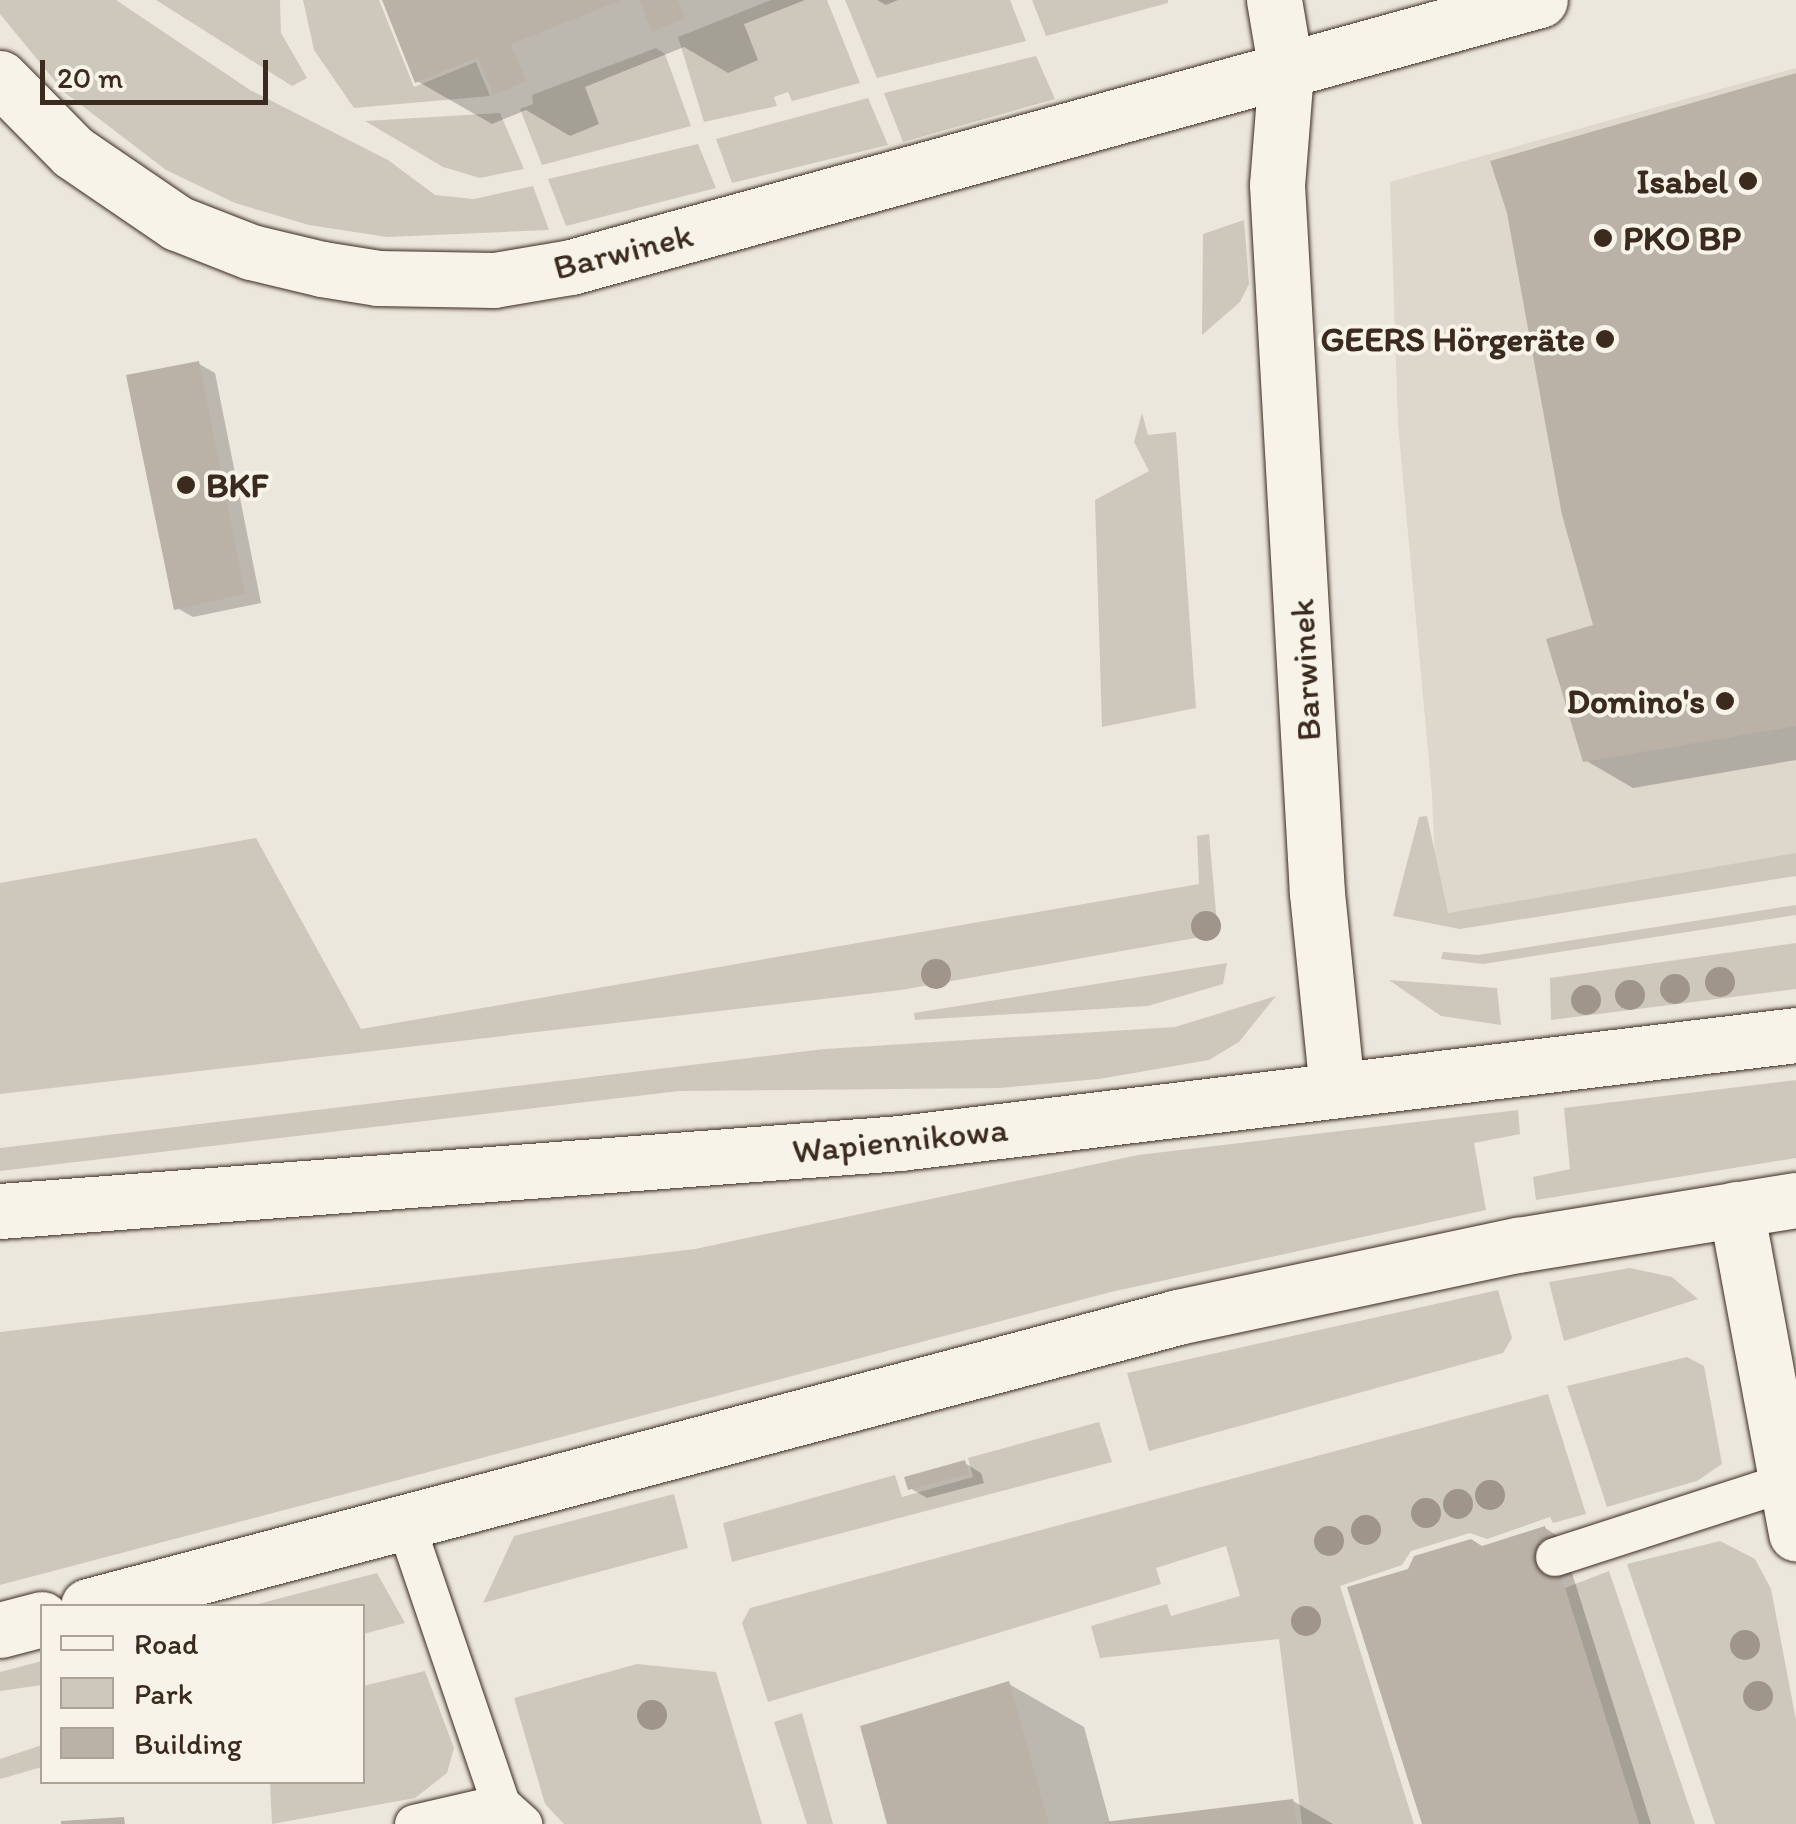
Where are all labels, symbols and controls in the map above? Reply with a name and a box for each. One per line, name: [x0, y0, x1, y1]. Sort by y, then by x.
scale bar: [45, 40, 272, 102]
text: 20 m: [57, 59, 123, 96]
place label: Isabel: [1636, 160, 1728, 202]
marker: Isabel: [1737, 170, 1759, 192]
street label: Barwinek: [549, 213, 697, 289]
place label: PKO BP: [1623, 217, 1741, 259]
marker: PKO BP: [1592, 227, 1614, 249]
place label: GEERS Hörgeräte: [1320, 318, 1585, 360]
marker: GEERS Hörgeräte: [1594, 328, 1616, 350]
place label: BKF: [206, 464, 268, 506]
marker: BKF: [175, 474, 197, 496]
street label: Barwinek: [1280, 598, 1330, 742]
place label: Domino's: [1567, 680, 1705, 722]
marker: Domino's: [1714, 690, 1736, 712]
street label: Wapiennikowa: [790, 1108, 1010, 1172]
legend: [40, 1604, 365, 1784]
text: Road: [134, 1625, 199, 1662]
text: Park: [134, 1675, 193, 1712]
text: Building: [134, 1725, 242, 1762]

